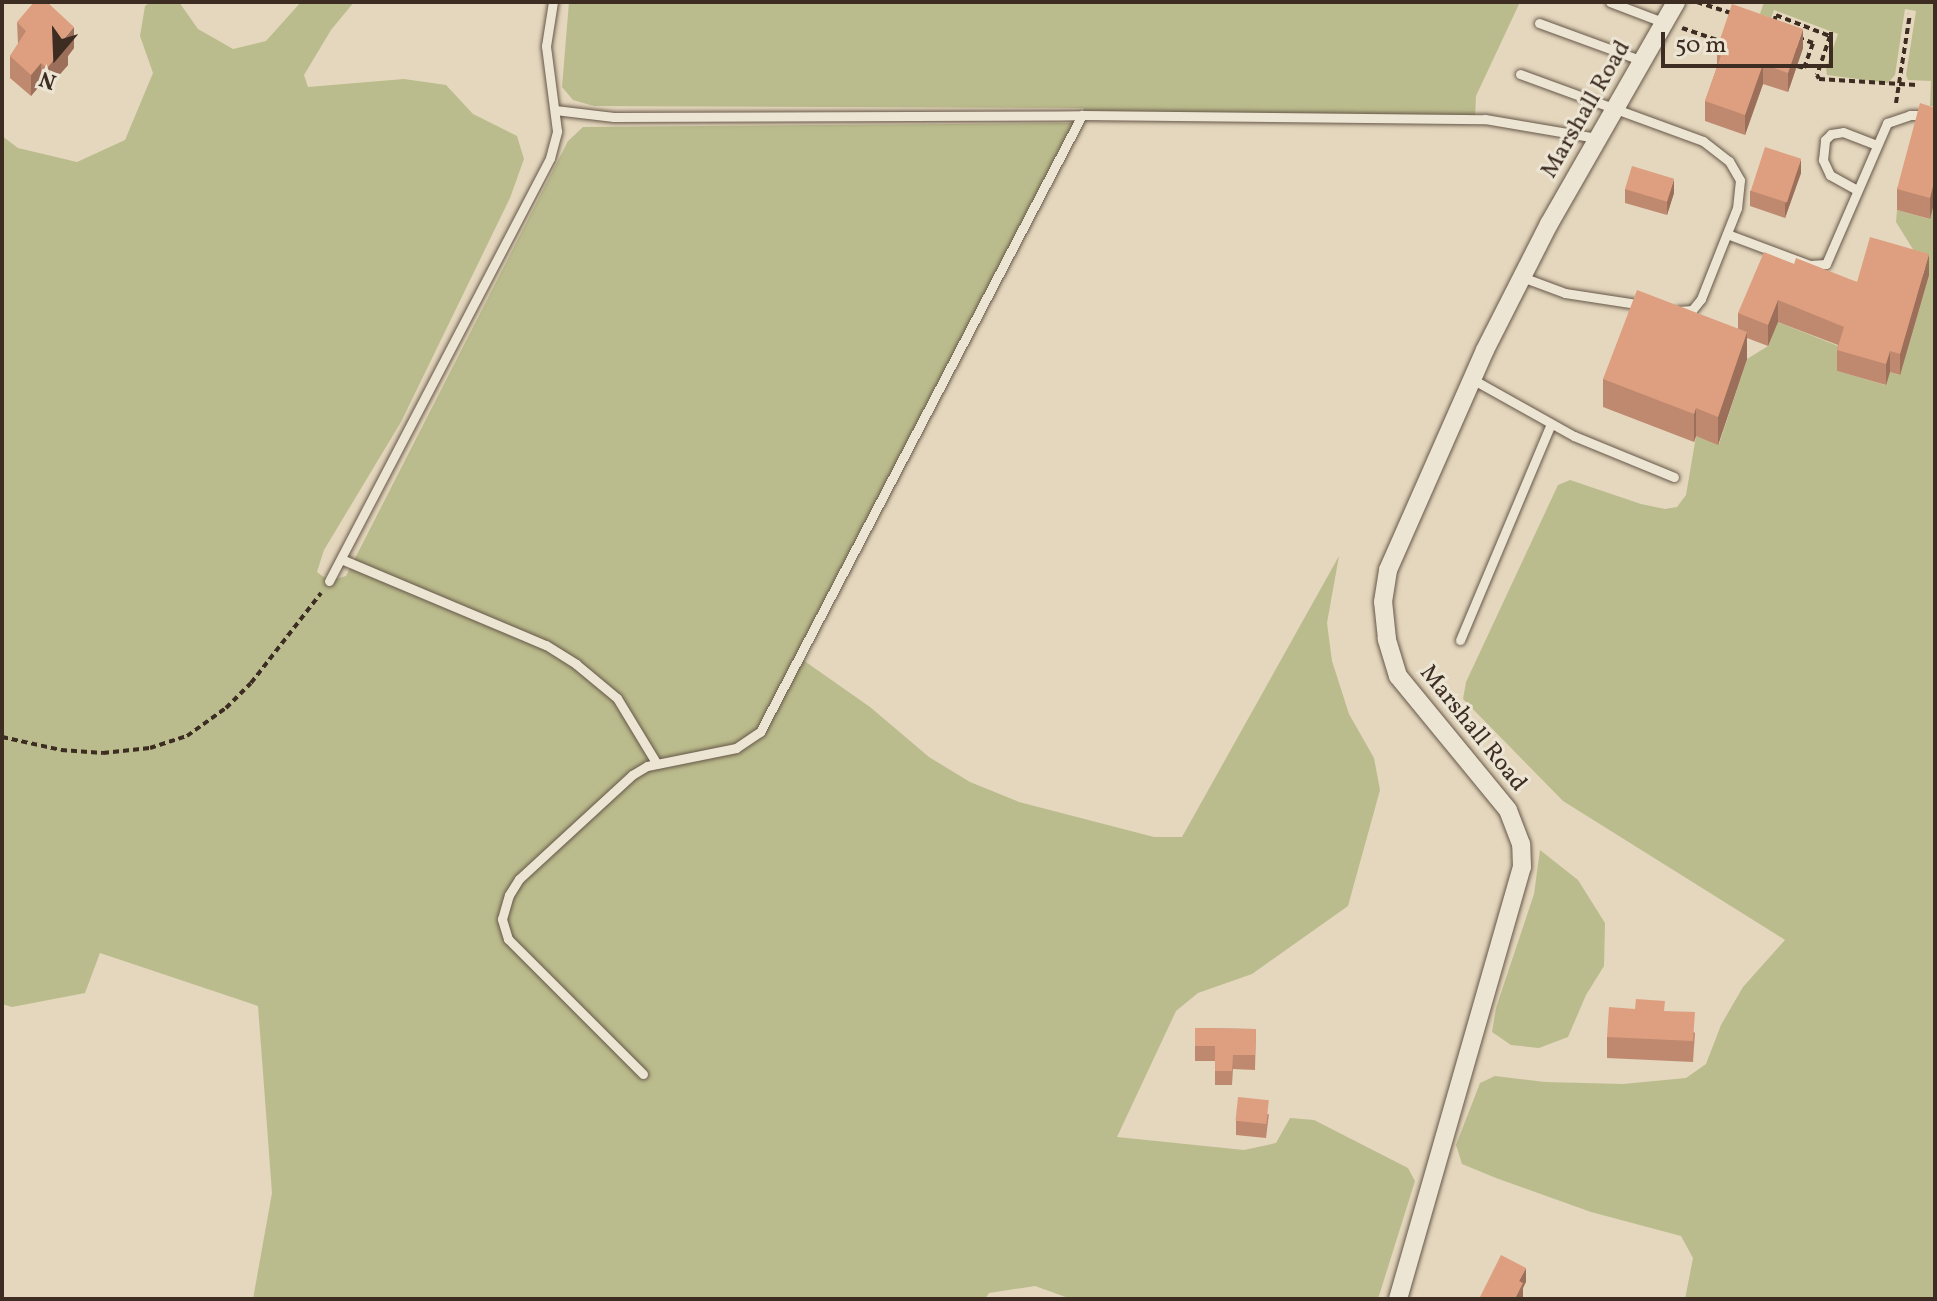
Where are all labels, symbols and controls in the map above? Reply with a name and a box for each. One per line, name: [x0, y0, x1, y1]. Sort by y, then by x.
north arrow: [16, 16, 96, 96]
scale bar: [1665, 16, 1837, 66]
text: 50 m: [1675, 29, 1727, 63]
street label: Marshall Road: [1536, 36, 1638, 184]
text: N: [35, 62, 61, 96]
street label: Marshall Road: [1412, 660, 1532, 798]

